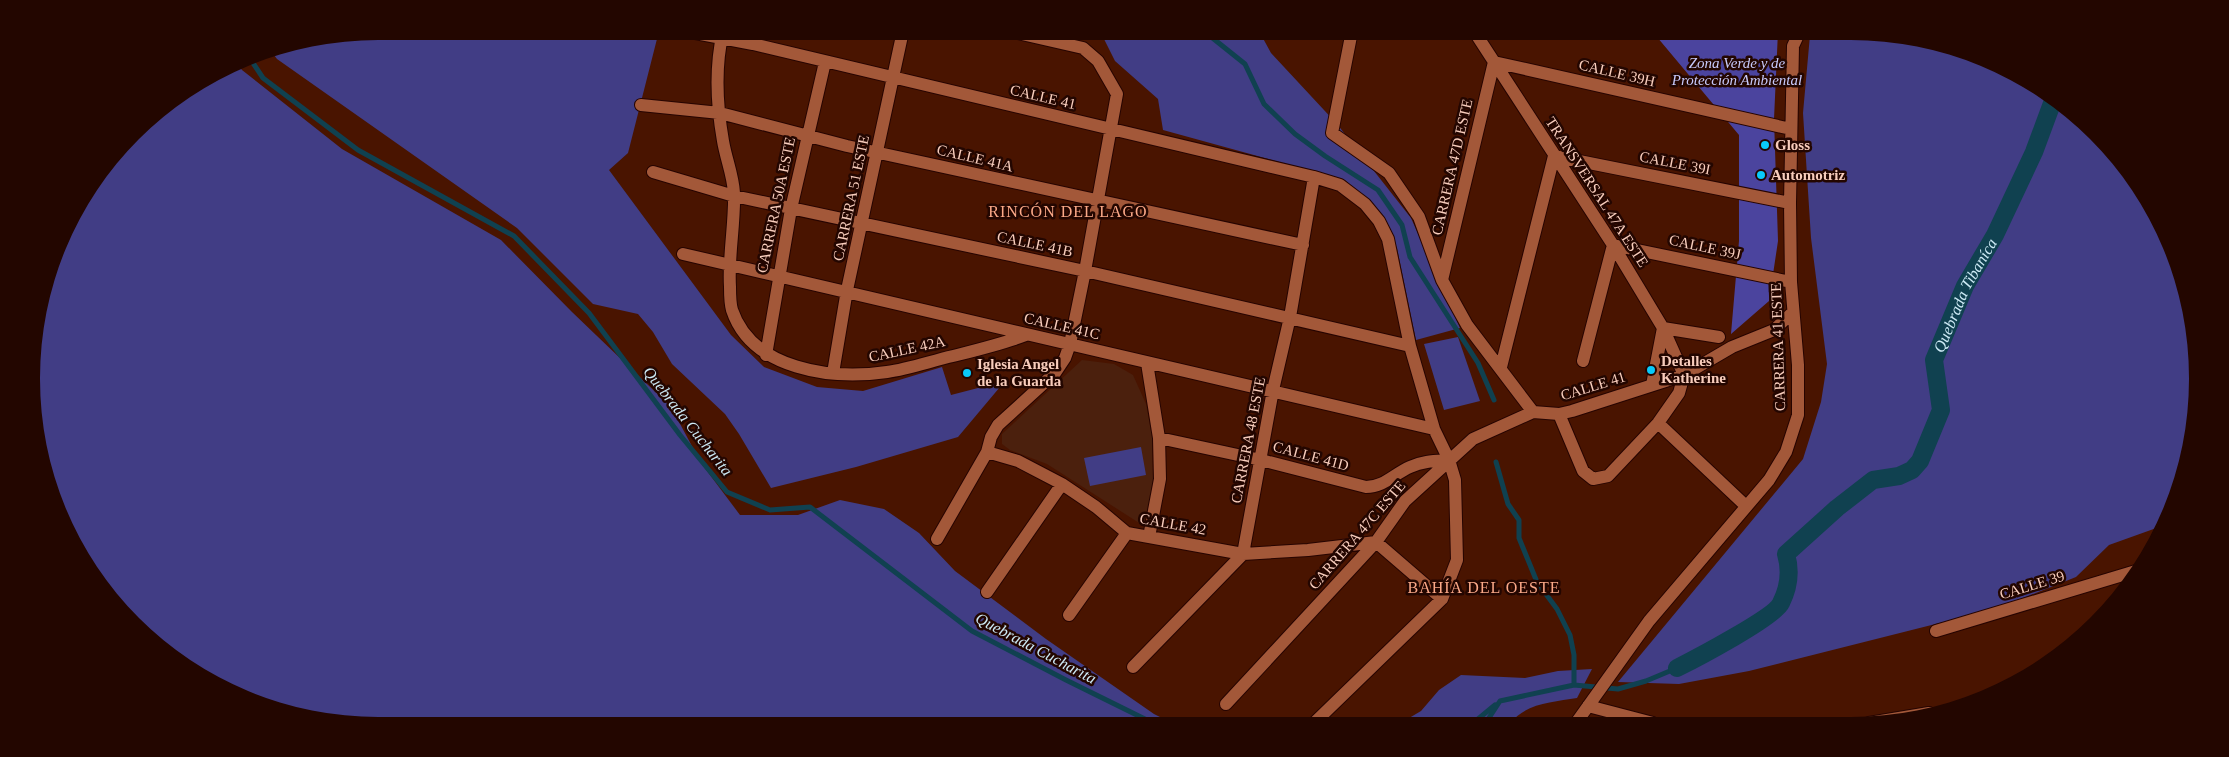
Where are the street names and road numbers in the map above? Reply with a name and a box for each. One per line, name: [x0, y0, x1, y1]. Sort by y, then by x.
street label: CALLE 39H: [1577, 56, 1657, 90]
street label: CALLE 41: [1009, 82, 1077, 112]
street label: CARRERA 47D ESTE: [1429, 97, 1475, 237]
street label: TRANSVERSAL 47A ESTE: [1543, 114, 1651, 270]
street label: CARRERA 51 ESTE: [830, 134, 872, 262]
street label: CARRERA 50A ESTE: [754, 136, 798, 274]
street label: CALLE 41A: [935, 141, 1015, 175]
street label: CALLE 39I: [1638, 148, 1712, 178]
street label: CALLE 41B: [996, 228, 1074, 260]
street label: CALLE 39J: [1668, 232, 1742, 262]
street label: CARRERA 41 ESTE: [1768, 283, 1788, 411]
street label: CALLE 41C: [1023, 310, 1101, 342]
street label: CALLE 42A: [867, 333, 947, 365]
street label: CALLE 41: [1559, 369, 1627, 403]
street label: CARRERA 48 ESTE: [1228, 375, 1268, 505]
street label: CALLE 41D: [1271, 438, 1351, 474]
street label: CARRERA 47C ESTE: [1306, 478, 1408, 592]
street label: CALLE 42: [1139, 510, 1207, 538]
street label: CALLE 39: [1998, 568, 2066, 602]

